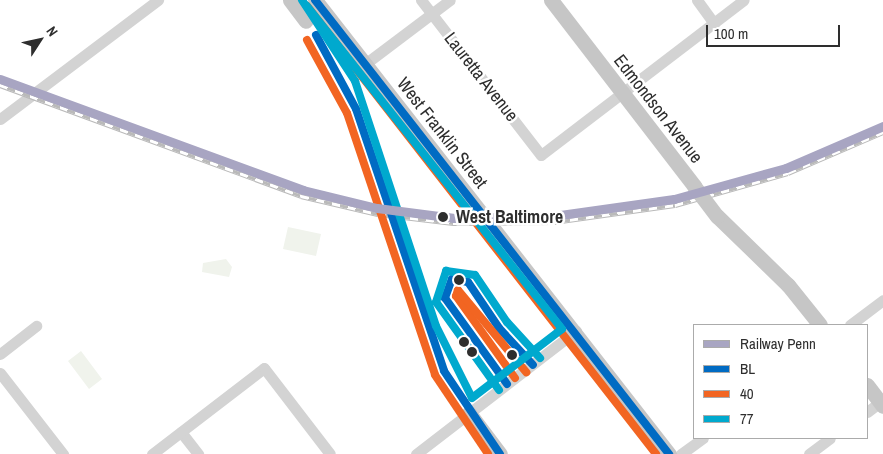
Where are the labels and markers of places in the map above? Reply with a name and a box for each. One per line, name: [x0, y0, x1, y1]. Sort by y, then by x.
place label: West Baltimore: [456, 206, 563, 228]
marker: West Baltimore: [434, 208, 452, 226]
unlabelled marker: [454, 275, 464, 285]
unlabelled marker: [459, 337, 469, 347]
unlabelled marker: [467, 347, 477, 357]
unlabelled marker: [507, 350, 517, 360]

